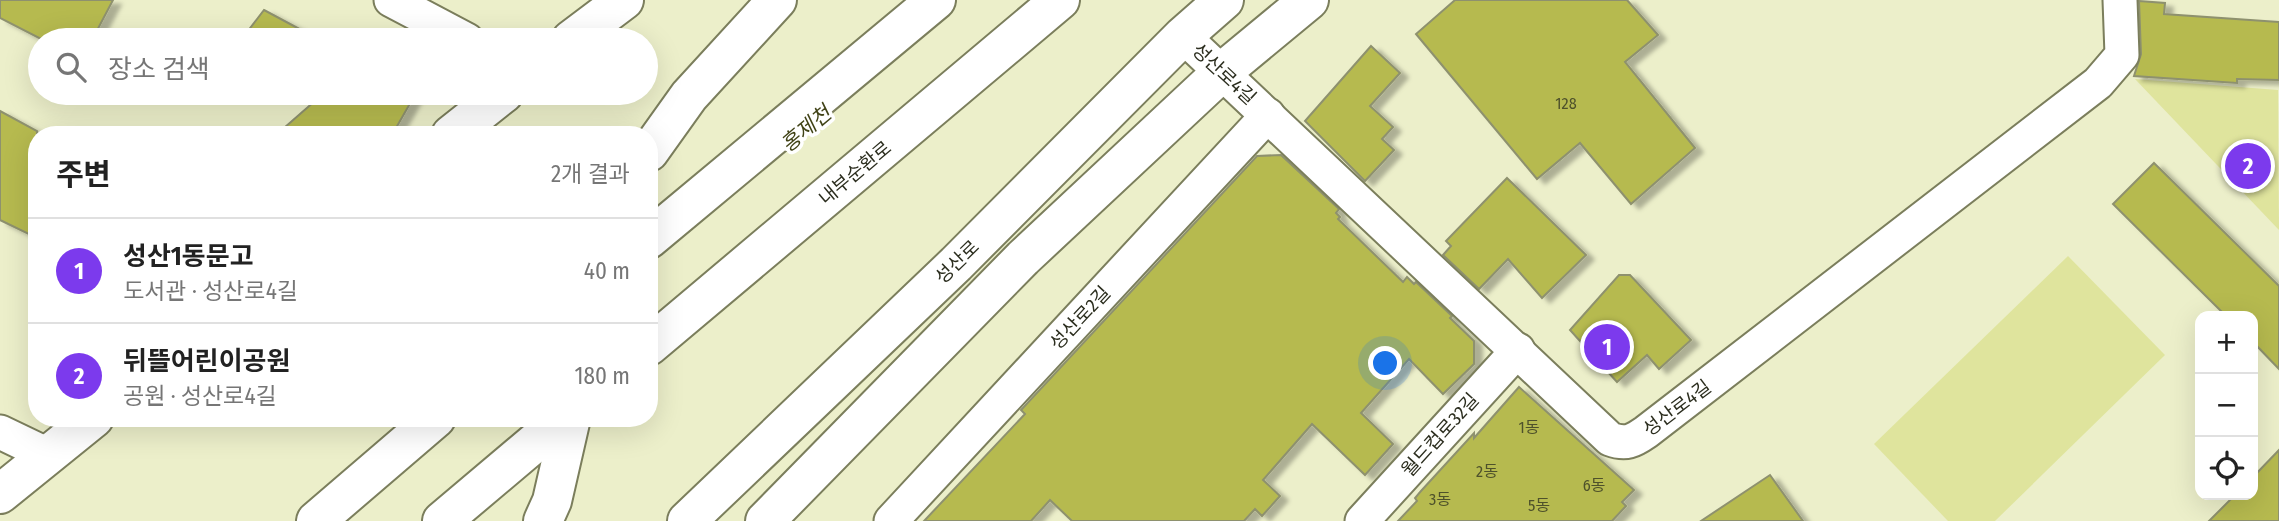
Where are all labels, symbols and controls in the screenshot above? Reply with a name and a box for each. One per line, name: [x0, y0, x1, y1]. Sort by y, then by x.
search box: [28, 28, 658, 105]
street label: 성산로4길: [1187, 39, 1261, 109]
icon: search: [52, 48, 90, 86]
text: 장소 검색: [108, 54, 210, 85]
house number: 128: [1555, 94, 1577, 113]
water label: 홍제천: [775, 99, 839, 158]
street label: 내부순환로: [814, 136, 896, 210]
pin: 2: [2225, 140, 2271, 192]
text: 주변: [56, 157, 111, 193]
text: 2개 결과: [551, 160, 630, 188]
street label: 성산로: [930, 236, 984, 288]
text: 성산1동문고: [123, 241, 254, 272]
text: 1: [74, 257, 84, 285]
text: 40 m: [584, 257, 630, 285]
text: 도서관 · 성산로4길: [123, 277, 298, 305]
street label: 성산로2길: [1045, 282, 1115, 354]
map controls: [2195, 311, 2258, 500]
button: +: [2195, 311, 2258, 374]
pin: 1: [1584, 321, 1630, 373]
text: 뒤뜰어린이공원: [123, 346, 290, 377]
your location: [1368, 346, 1402, 380]
text: 2: [74, 362, 84, 390]
text: 180 m: [574, 362, 630, 390]
button: −: [2195, 374, 2258, 437]
street label: 성산로4길: [1638, 375, 1716, 441]
text: 공원 · 성산로4길: [123, 382, 277, 410]
street label: 월드컵로32길: [1397, 389, 1483, 481]
house number: 1동: [1519, 418, 1540, 437]
button: locate: [2195, 437, 2258, 500]
house number: 2동: [1476, 462, 1498, 481]
house number: 6동: [1583, 476, 1606, 495]
house number: 3동: [1429, 490, 1451, 509]
house number: 5동: [1528, 496, 1550, 515]

